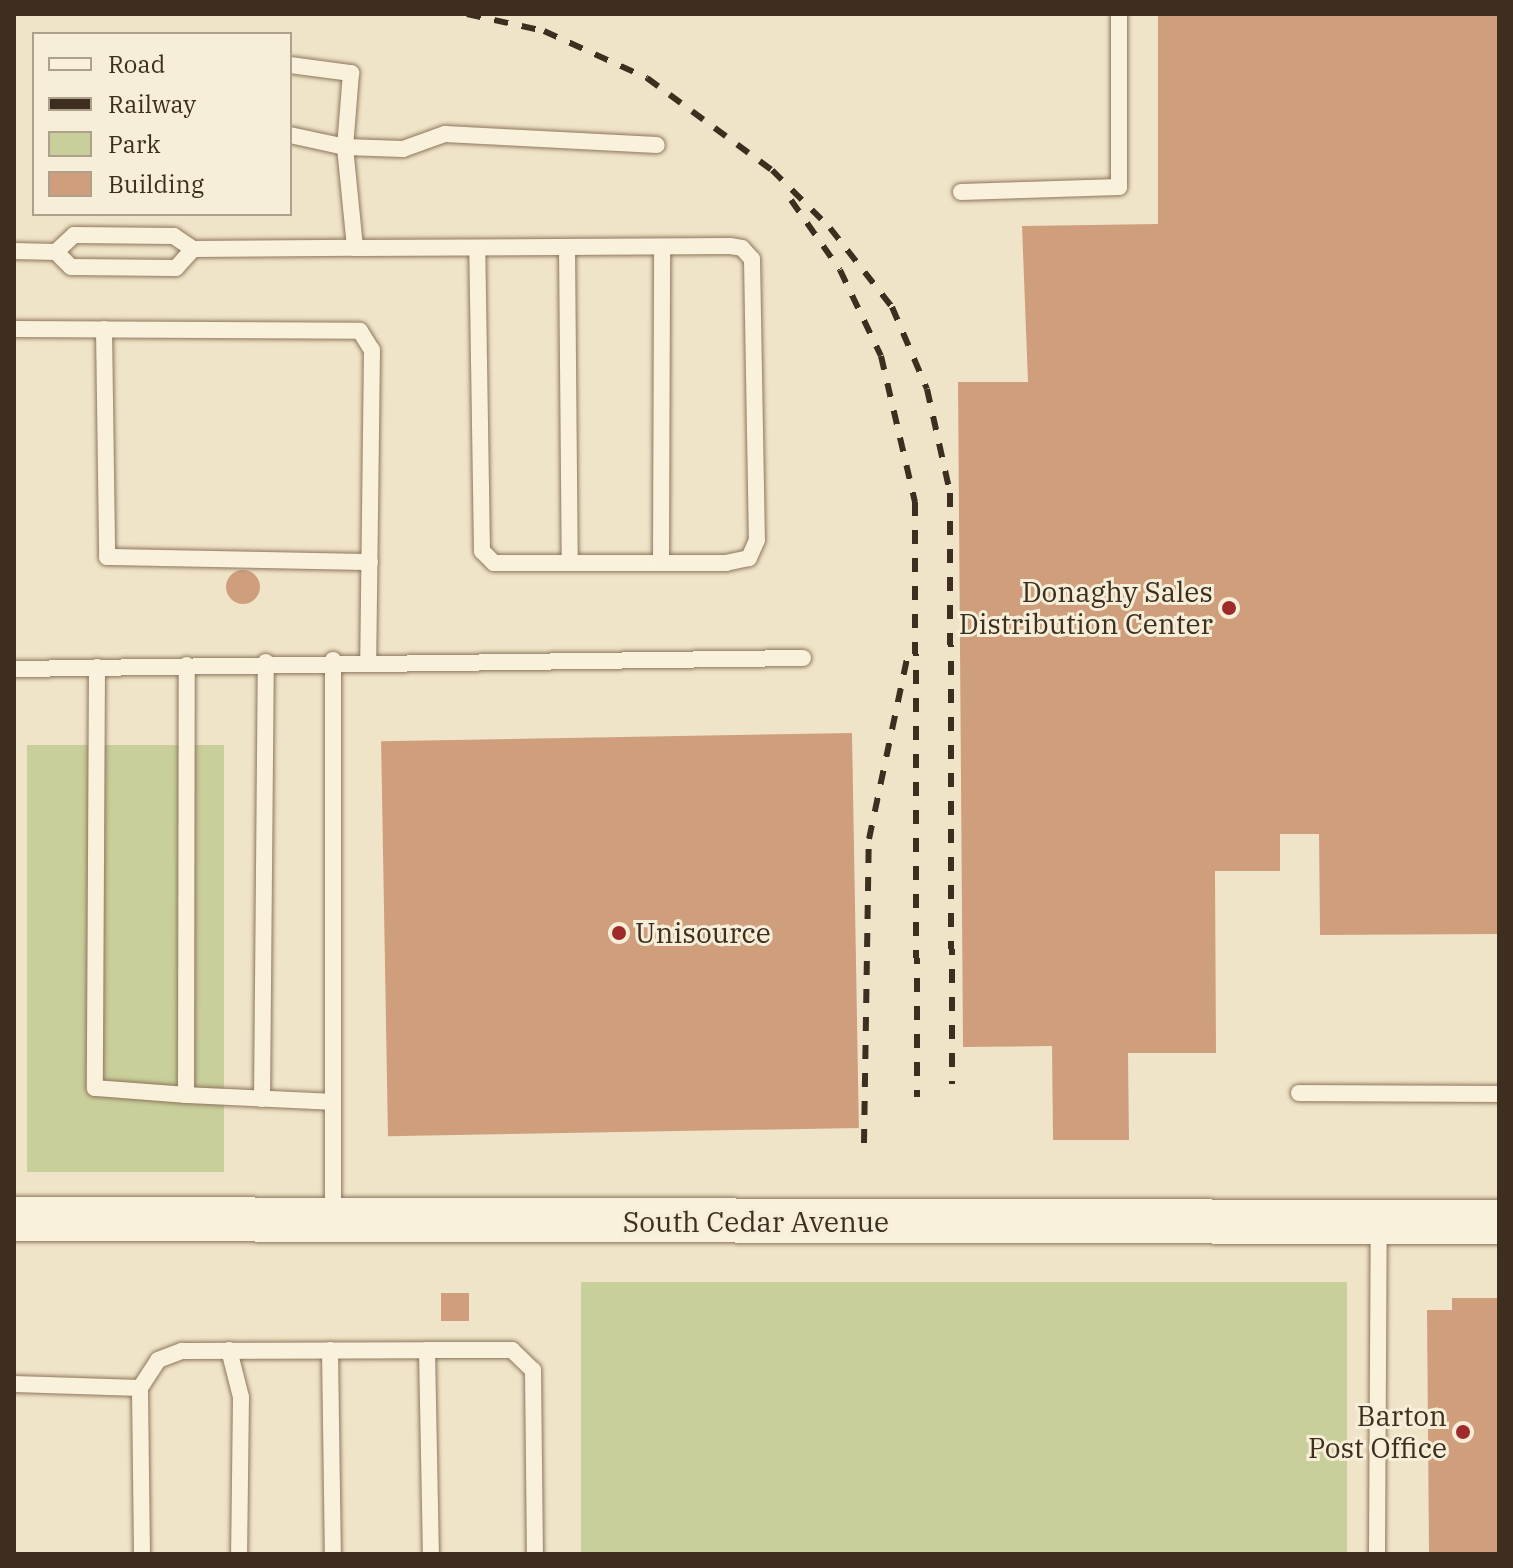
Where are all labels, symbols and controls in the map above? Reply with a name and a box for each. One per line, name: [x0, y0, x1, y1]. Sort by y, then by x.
legend: [32, 32, 292, 216]
text: Road: [108, 48, 165, 80]
text: Railway: [108, 88, 196, 120]
text: Park: [108, 128, 160, 160]
text: Building: [108, 168, 204, 200]
place label: Donaghy Sales Distribution Center: [959, 575, 1213, 641]
marker: Donaghy Sales Distribution Center: [1220, 599, 1238, 617]
place label: Unisource: [635, 916, 771, 950]
marker: Unisource: [610, 924, 628, 942]
street label: South Cedar Avenue: [623, 1205, 889, 1239]
place label: Barton Post Office: [1308, 1399, 1447, 1465]
marker: Barton Post Office: [1454, 1423, 1472, 1441]

